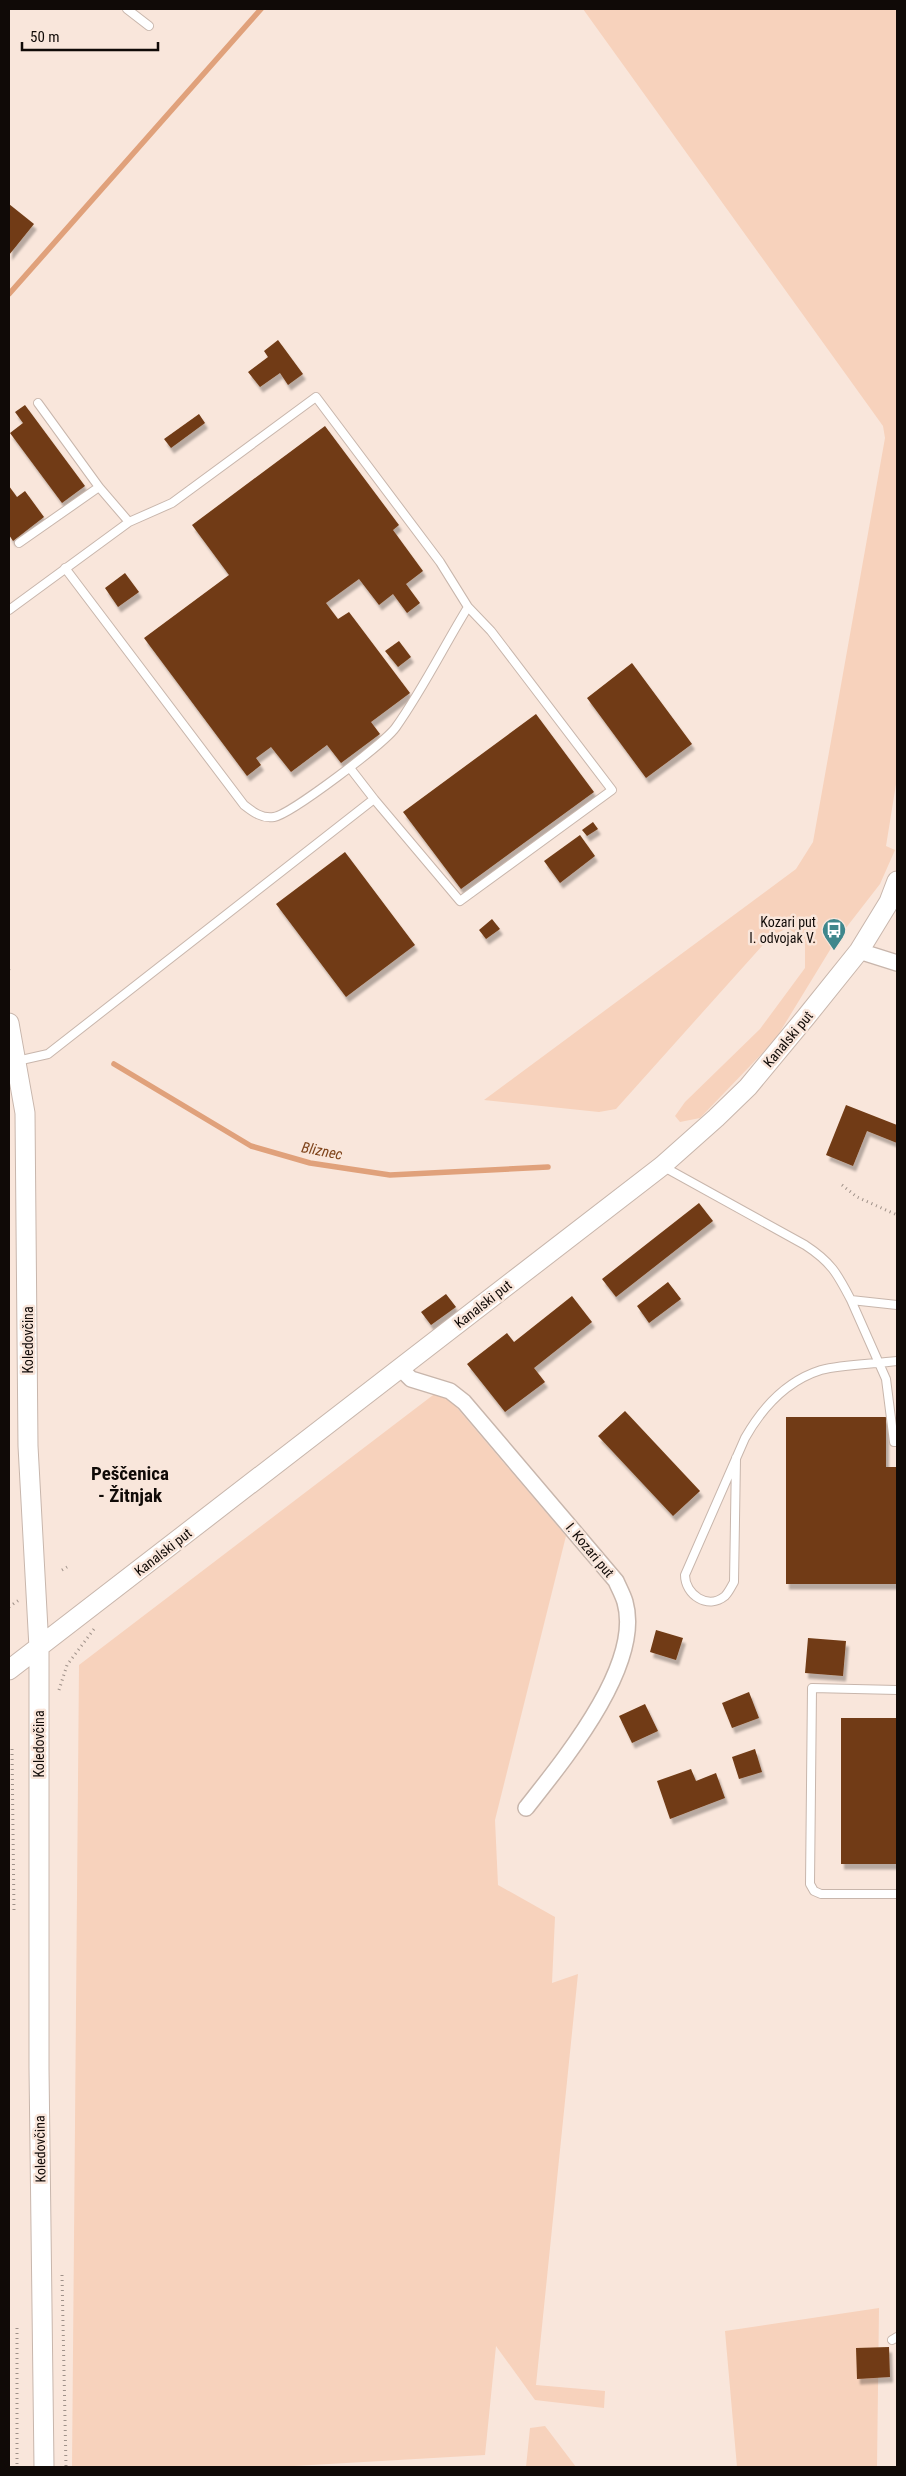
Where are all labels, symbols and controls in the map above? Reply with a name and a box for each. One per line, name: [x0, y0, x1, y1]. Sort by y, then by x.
scale bar: [22, 20, 159, 52]
text: 50 m: [30, 28, 60, 46]
place label: Kozari put I. odvojak V.: [749, 914, 816, 946]
bus stop icon: Kozari put I. odvojak V.: [821, 917, 847, 951]
street label: Kanalski put: [760, 1008, 816, 1070]
water label: Bliznec: [300, 1138, 344, 1164]
street label: Kanalski put: [451, 1277, 515, 1331]
street label: Koledovčina: [20, 1306, 36, 1374]
district label: Peščenica - Žitnjak: [91, 1462, 169, 1507]
street label: I. Kozari put: [563, 1520, 617, 1580]
street label: Kanalski put: [131, 1525, 195, 1579]
street label: Koledovčina: [31, 1710, 47, 1778]
street label: Koledovčina: [31, 2115, 49, 2183]

